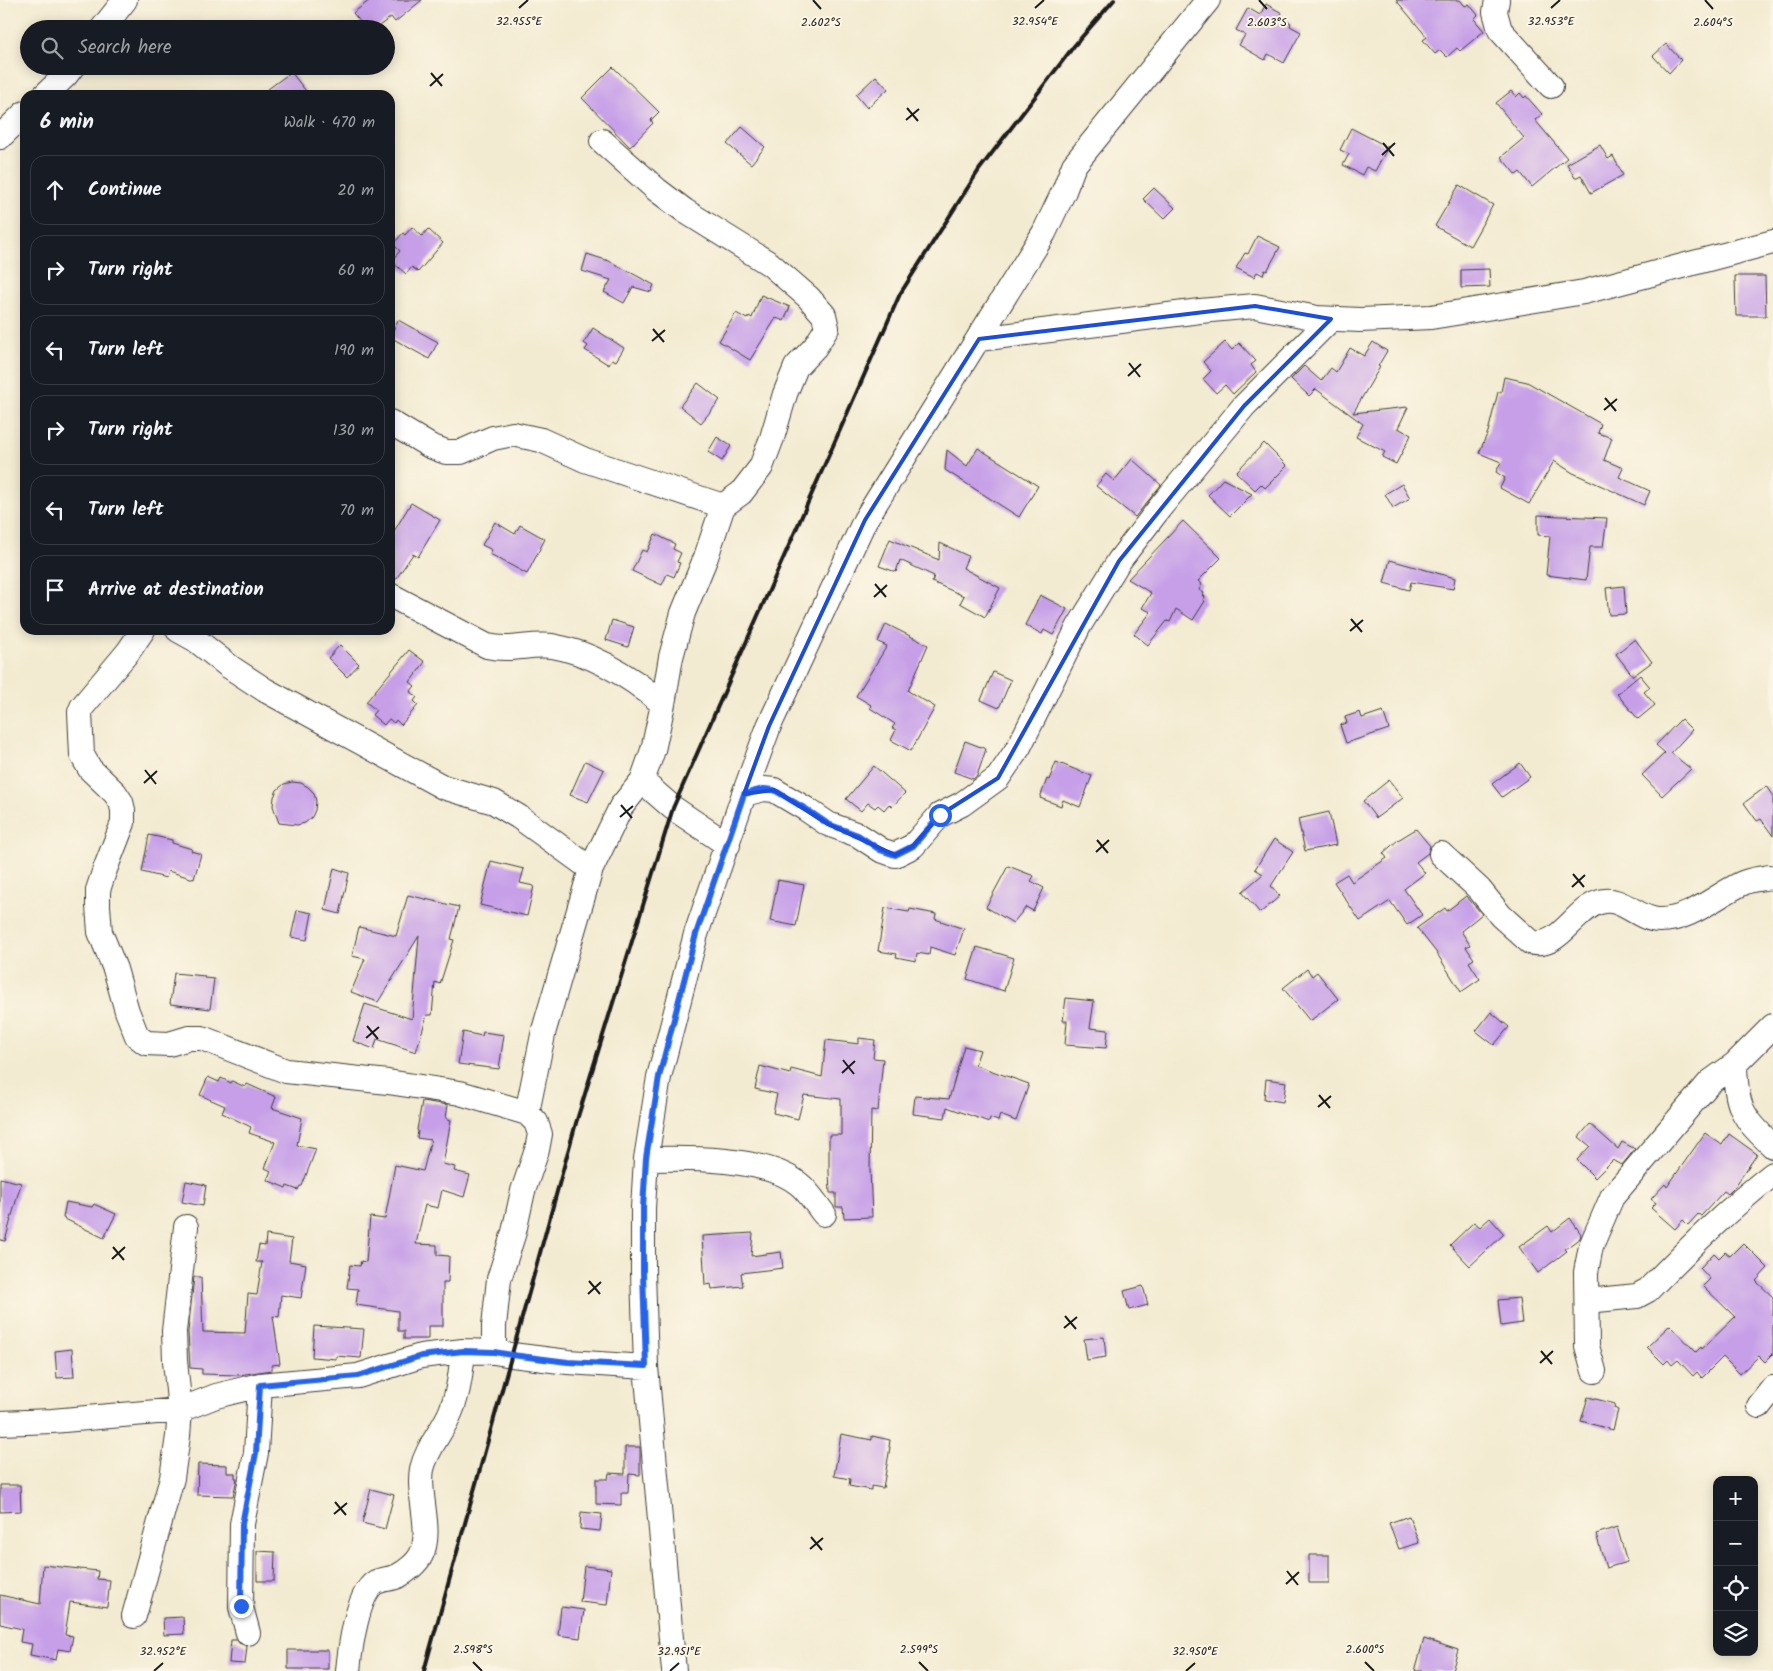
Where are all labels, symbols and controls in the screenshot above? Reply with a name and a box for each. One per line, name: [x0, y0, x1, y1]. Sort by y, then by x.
text: 32.955°E: [496, 12, 543, 31]
text: 32.954°E: [1012, 12, 1059, 31]
text: 32.953°E: [1528, 12, 1575, 31]
text: 2.602°S: [801, 13, 842, 32]
text: 2.603°S: [1247, 13, 1288, 32]
text: 2.604°S: [1693, 13, 1733, 32]
search box: [20, 20, 395, 75]
text: Search here: [78, 33, 172, 63]
icon: search: [38, 34, 66, 62]
text: 6 min: [40, 106, 94, 139]
text: Walk · 470 m: [284, 110, 375, 135]
text: Continue: [88, 175, 161, 205]
icon: ahead: [41, 176, 69, 204]
text: 20 m: [338, 178, 374, 203]
text: Turn right: [88, 255, 173, 285]
icon: right: [41, 256, 69, 284]
text: 60 m: [338, 258, 374, 283]
text: Turn left: [88, 335, 163, 365]
icon: left: [41, 336, 69, 364]
text: 190 m: [334, 338, 374, 363]
text: Turn right: [88, 415, 173, 445]
icon: right: [41, 416, 69, 444]
text: 130 m: [333, 418, 374, 443]
text: Turn left: [88, 495, 163, 525]
icon: left: [41, 496, 69, 524]
text: 70 m: [339, 498, 374, 523]
text: Arrive at destination: [88, 575, 264, 605]
icon: arrive: [41, 576, 69, 604]
route start: [929, 804, 952, 827]
map controls: [1713, 1476, 1758, 1656]
button: +: [1713, 1476, 1758, 1521]
button: −: [1713, 1521, 1758, 1566]
button: locate: [1713, 1566, 1758, 1611]
route end: [230, 1595, 253, 1618]
button: layers: [1713, 1611, 1758, 1656]
text: 2.598°S: [453, 1640, 494, 1659]
text: 2.599°S: [900, 1640, 939, 1659]
text: 2.600°S: [1346, 1640, 1385, 1659]
text: 32.952°E: [139, 1642, 187, 1661]
text: 32.951°E: [657, 1642, 702, 1661]
text: 32.950°E: [1172, 1642, 1219, 1661]

